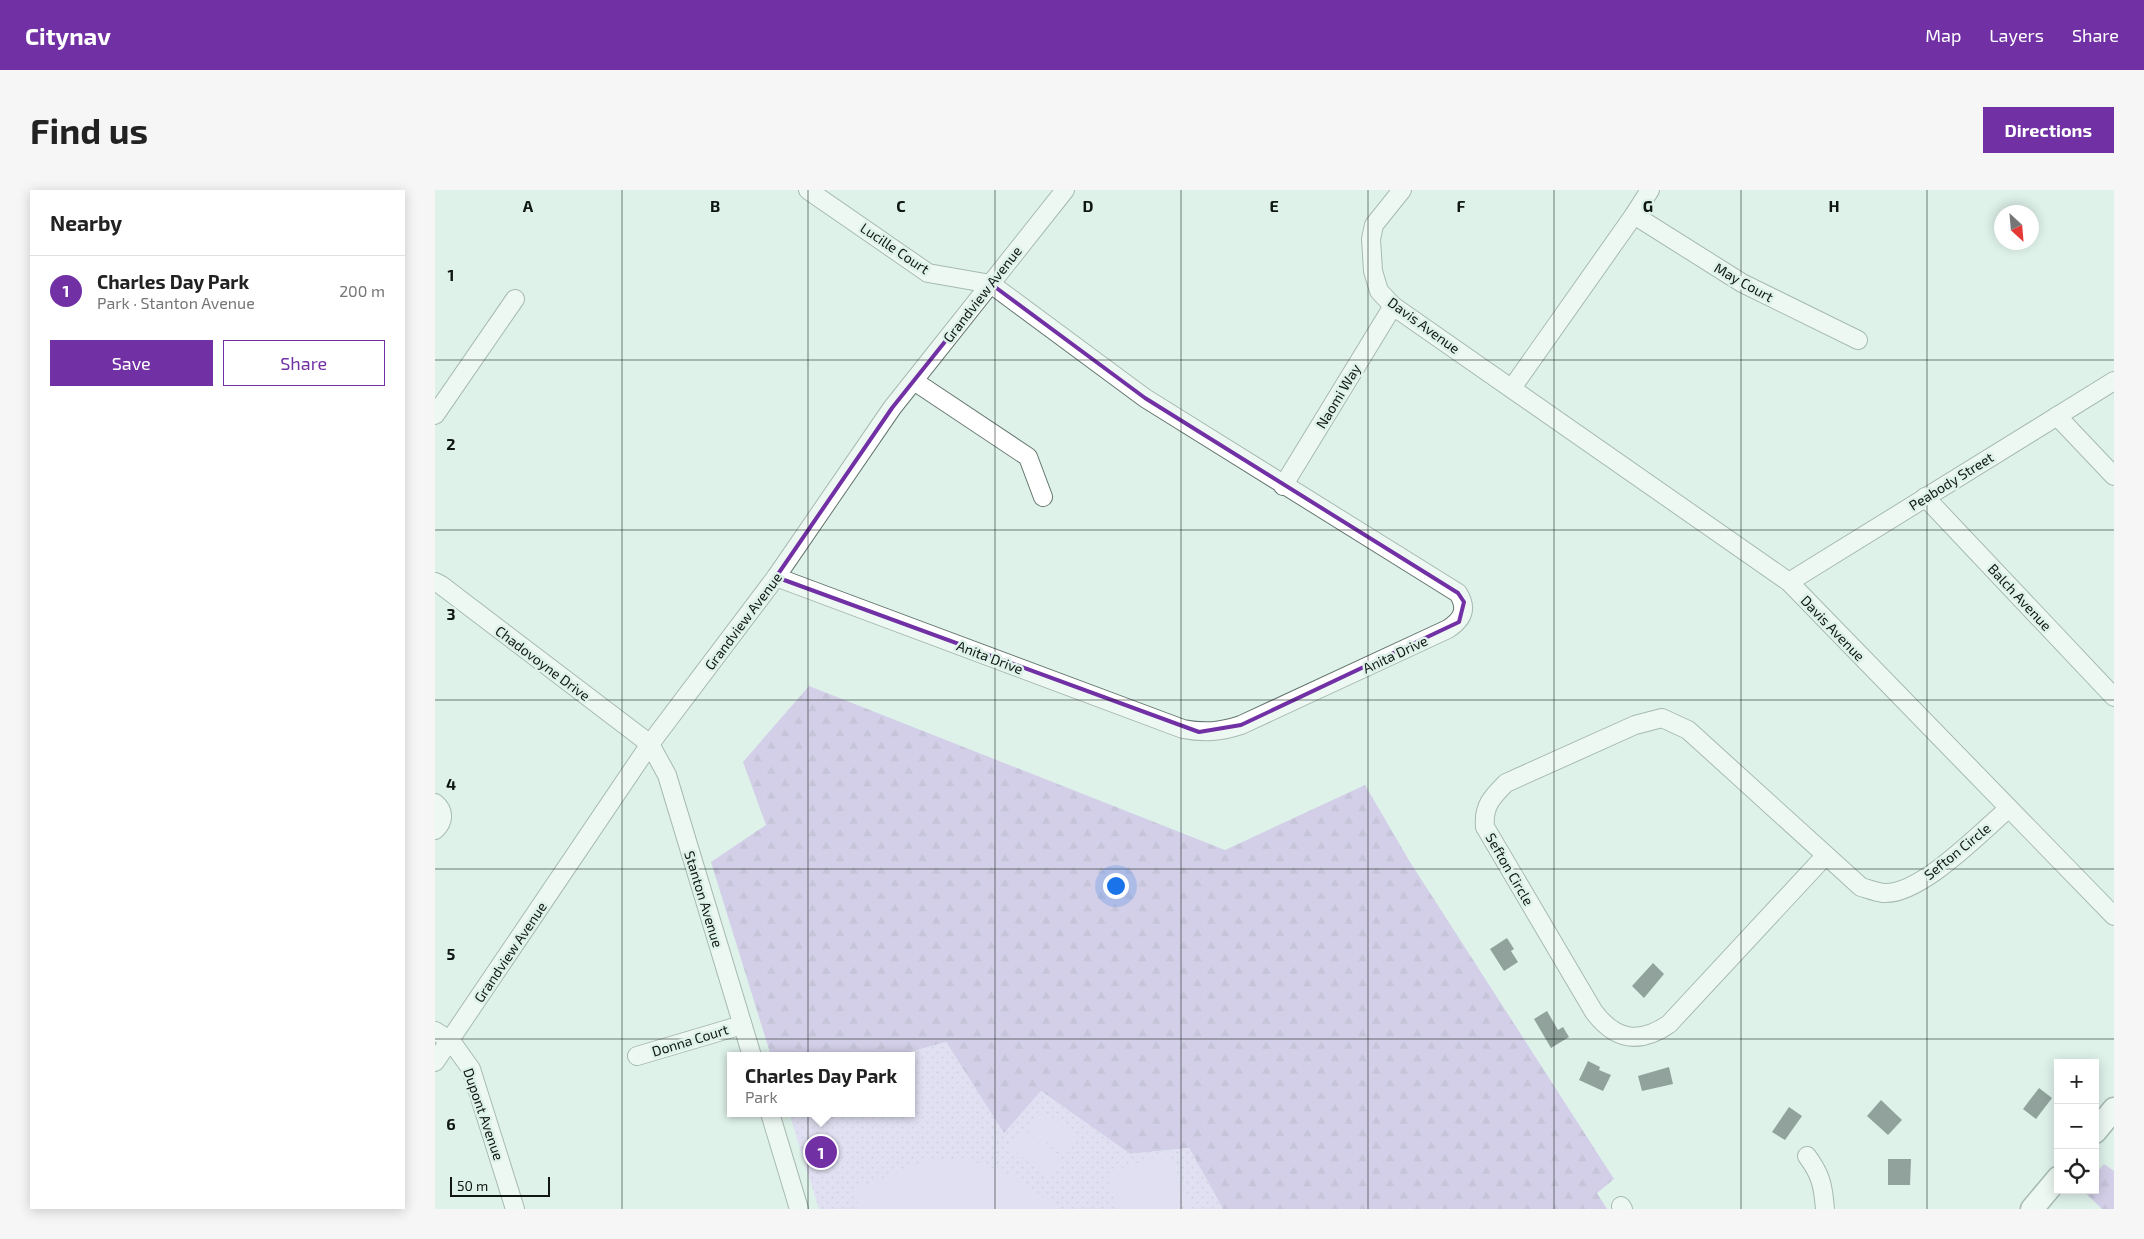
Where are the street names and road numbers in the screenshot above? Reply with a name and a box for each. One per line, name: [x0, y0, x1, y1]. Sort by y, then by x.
street label: Lucille Court: [857, 219, 933, 277]
street label: Grandview Avenue: [939, 242, 1025, 346]
street label: May Court: [1711, 259, 1777, 305]
street label: Davis Avenue: [1385, 293, 1463, 357]
street label: Naomi Way: [1312, 360, 1364, 431]
street label: Peabody Street: [1906, 448, 1996, 514]
street label: Balch Avenue: [1985, 560, 2055, 634]
street label: Grandview Avenue: [701, 569, 785, 673]
street label: Davis Avenue: [1797, 592, 1869, 664]
street label: Chadovoyne Drive: [492, 622, 594, 704]
street label: Anita Drive: [1360, 632, 1430, 676]
street label: Anita Drive: [954, 637, 1026, 677]
street label: Sefton Circle: [1920, 819, 1994, 883]
street label: Sefton Circle: [1482, 830, 1538, 908]
street label: Stanton Avenue: [681, 849, 727, 949]
street label: Grandview Avenue: [470, 898, 550, 1006]
street label: Donna Court: [650, 1020, 730, 1060]
street label: Dupont Avenue: [460, 1066, 508, 1162]

